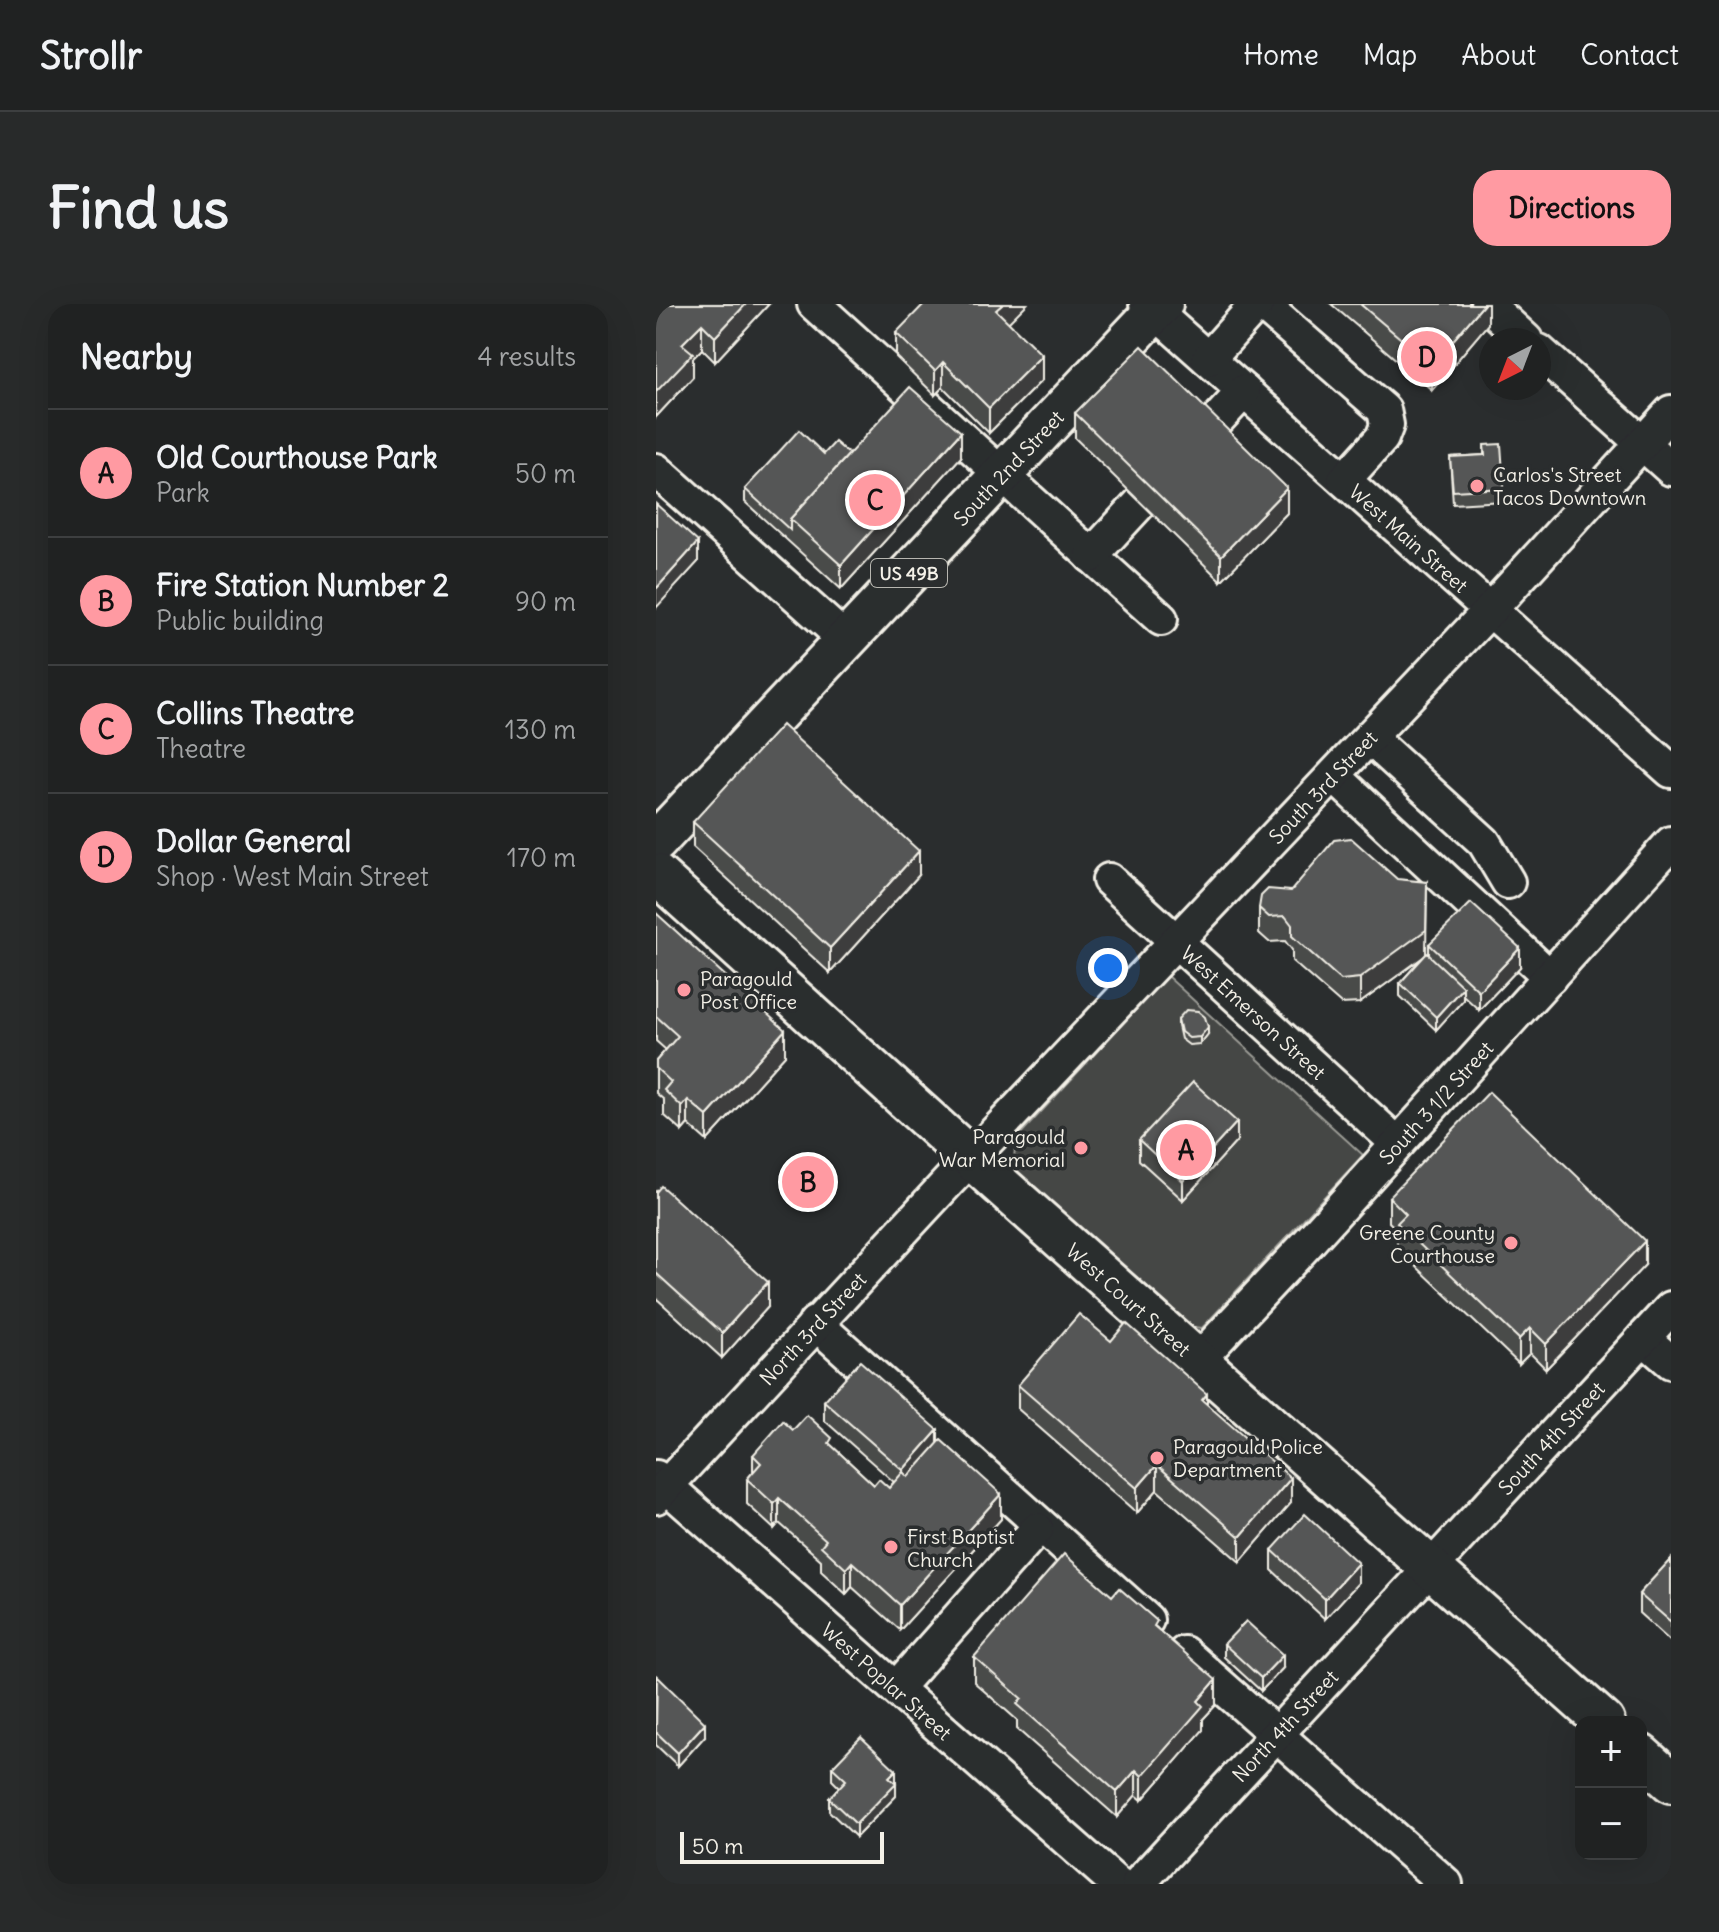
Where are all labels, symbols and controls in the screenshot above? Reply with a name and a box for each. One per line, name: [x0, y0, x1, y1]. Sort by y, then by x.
text: Strollr: [40, 32, 142, 79]
text: Home: [1243, 37, 1319, 73]
text: Map: [1363, 37, 1417, 73]
text: About: [1461, 37, 1536, 73]
text: Contact: [1580, 37, 1679, 73]
button: Directions: [1473, 170, 1671, 246]
text: Find us: [48, 173, 229, 243]
pin: D: [1401, 327, 1453, 387]
north arrow: [1479, 328, 1551, 400]
text: Nearby: [80, 335, 193, 378]
text: 4 results: [478, 340, 576, 373]
street label: South 2nd Street: [948, 404, 1069, 531]
text: Old Courthouse Park: [156, 438, 438, 476]
text: A: [98, 457, 114, 490]
text: 50 m: [515, 457, 576, 490]
place label: Carlos's Street Tacos Downtown: [1493, 462, 1646, 510]
pin: C: [849, 470, 901, 530]
text: Park: [156, 476, 210, 509]
marker: Carlos's Street Tacos Downtown: [1468, 477, 1486, 495]
street label: West Main Street: [1344, 479, 1474, 598]
road number: US 49B: [871, 559, 947, 587]
text: Fire Station Number 2: [156, 566, 449, 604]
text: B: [97, 585, 115, 618]
text: 90 m: [515, 585, 576, 618]
text: Public building: [156, 604, 324, 637]
text: Collins Theatre: [156, 694, 355, 732]
text: C: [97, 713, 115, 746]
text: 130 m: [505, 713, 576, 746]
street label: South 3rd Street: [1263, 725, 1382, 848]
text: Theatre: [156, 732, 246, 765]
text: Dollar General: [156, 822, 351, 860]
text: D: [97, 841, 115, 874]
text: 170 m: [507, 841, 576, 874]
text: Shop · West Main Street: [156, 860, 429, 893]
street label: West Emerson Street: [1176, 940, 1331, 1085]
your location: [1088, 948, 1128, 988]
place label: Paragould Post Office: [700, 966, 797, 1014]
marker: Paragould Post Office: [675, 981, 693, 999]
street label: South 3 1/2 Street: [1373, 1035, 1498, 1169]
pin: A: [1160, 1120, 1212, 1180]
place label: Paragould War Memorial: [939, 1124, 1065, 1172]
marker: Paragould War Memorial: [1072, 1139, 1090, 1157]
pin: B: [782, 1152, 834, 1212]
place label: Greene County Courthouse: [1359, 1220, 1495, 1268]
marker: Greene County Courthouse: [1502, 1234, 1520, 1252]
street label: West Court Street: [1062, 1238, 1196, 1361]
street label: North 3rd Street: [754, 1266, 871, 1390]
street label: South 4th Street: [1492, 1376, 1610, 1500]
place label: Paragould Police Department: [1173, 1434, 1323, 1482]
marker: Paragould Police Department: [1148, 1449, 1166, 1467]
place label: First Baptist Church: [907, 1524, 1015, 1572]
marker: First Baptist Church: [882, 1538, 900, 1556]
street label: West Poplar Street: [817, 1617, 957, 1745]
street label: North 4th Street: [1227, 1664, 1343, 1787]
map controls: [1575, 1716, 1647, 1860]
button: +: [1575, 1716, 1647, 1788]
button: −: [1575, 1788, 1647, 1860]
scale bar: [680, 1828, 884, 1864]
text: 50 m: [692, 1832, 744, 1860]

